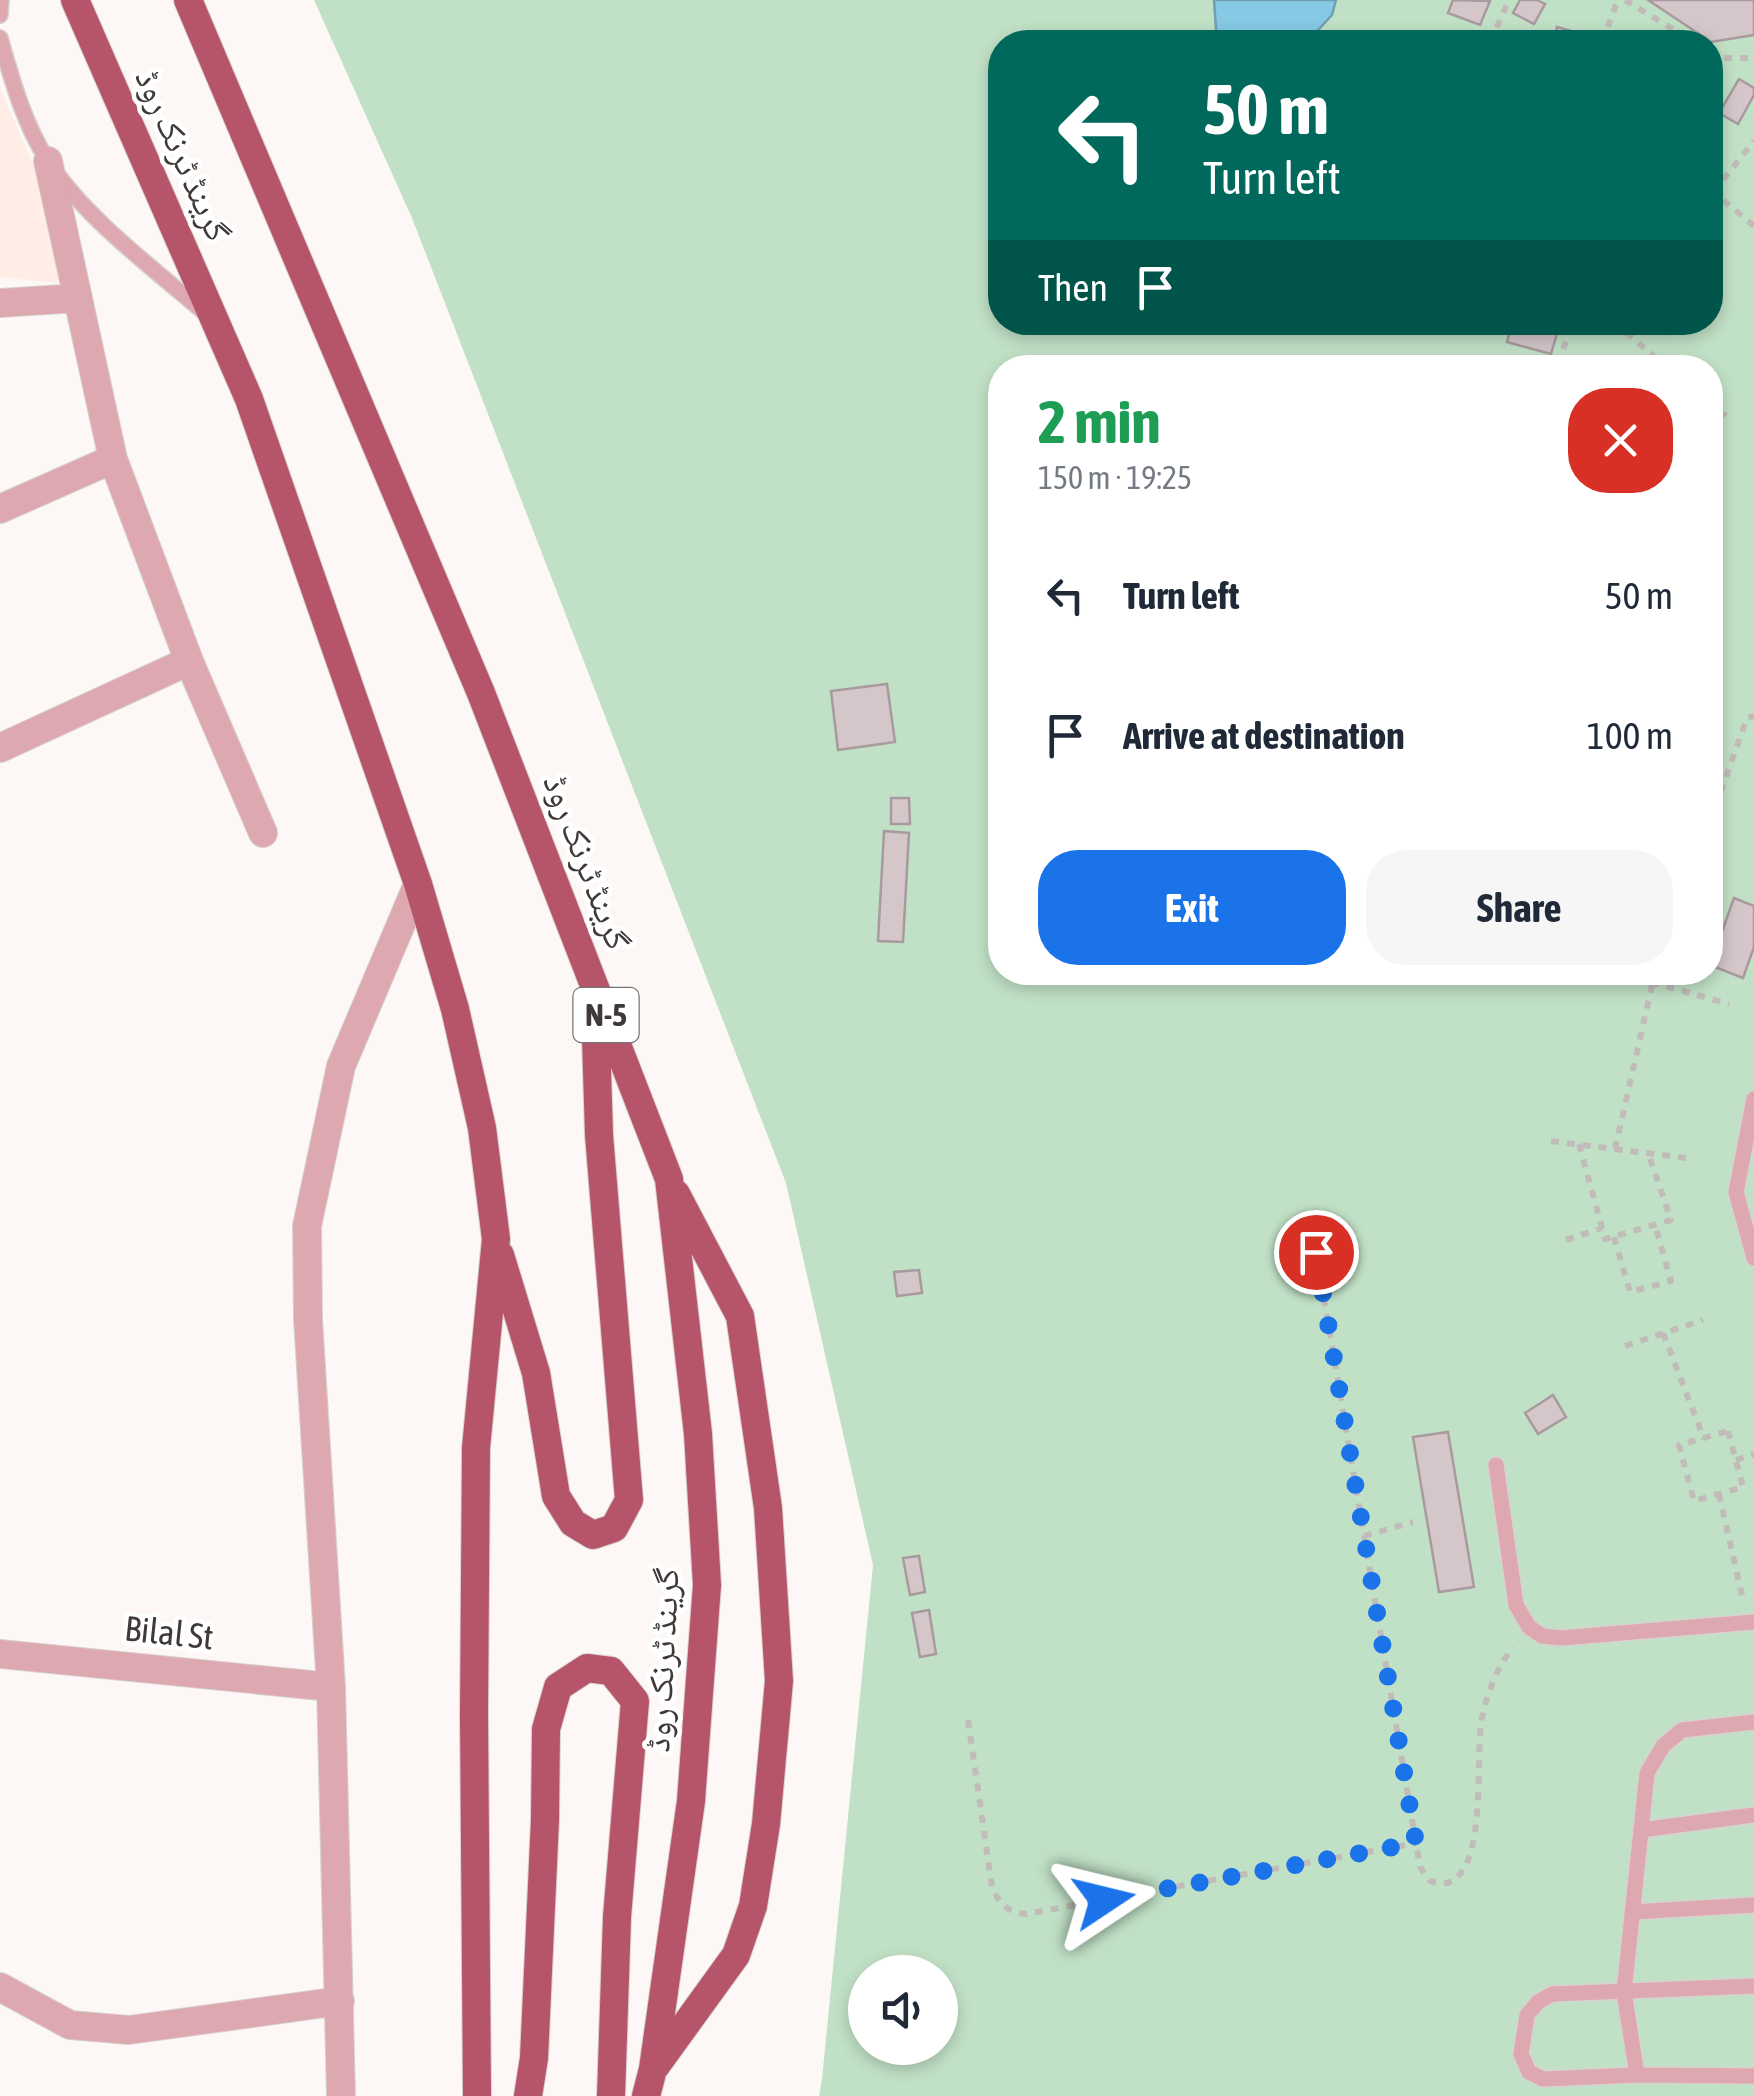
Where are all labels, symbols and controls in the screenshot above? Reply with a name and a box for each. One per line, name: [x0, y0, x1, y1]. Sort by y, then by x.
street label: گرینڈ ٹرنک روڈ: [128, 62, 240, 247]
text: 50 m: [1203, 69, 1329, 149]
icon: left: [1038, 70, 1168, 200]
text: Turn left: [1203, 152, 1341, 204]
icon: arrive: [1128, 260, 1183, 315]
text: Then: [1038, 266, 1108, 309]
text: 2 min: [1038, 387, 1161, 456]
button: close: [1568, 388, 1673, 493]
text: 150 m · 19:25: [1038, 459, 1192, 496]
icon: left: [1038, 568, 1093, 623]
text: Turn left: [1123, 574, 1239, 617]
text: 50 m: [1605, 574, 1673, 617]
icon: arrive: [1038, 708, 1093, 763]
text: Arrive at destination: [1123, 714, 1405, 757]
text: 100 m: [1587, 714, 1673, 757]
street label: گرینڈ ٹرنک روڈ: [536, 768, 640, 955]
button: Exit: [1038, 850, 1346, 965]
button: Share: [1366, 850, 1673, 965]
road number: N-5: [574, 988, 638, 1042]
pin: [1274, 1210, 1359, 1295]
icon: arrive: [1289, 1225, 1344, 1280]
street label: گرینڈ ٹرنک روڈ: [636, 1567, 686, 1753]
street label: Bilal St: [123, 1607, 215, 1657]
position arrow: [1052, 1848, 1156, 1952]
map controls: [848, 1955, 958, 2065]
button: sound: [848, 1955, 958, 2065]

